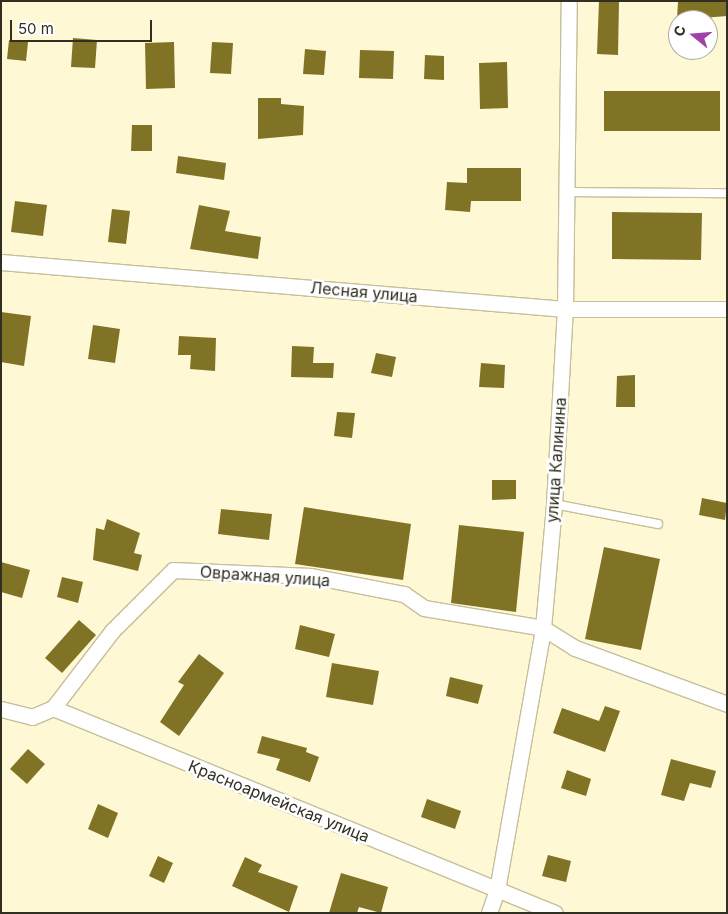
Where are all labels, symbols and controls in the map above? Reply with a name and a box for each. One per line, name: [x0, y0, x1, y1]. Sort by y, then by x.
scale bar: [12, 10, 155, 42]
north arrow: [668, 10, 718, 60]
text: 50 m: [18, 19, 54, 38]
text: С: [669, 23, 689, 38]
street label: Лесная улица: [310, 278, 418, 306]
street label: улица Калинина: [542, 397, 570, 523]
street label: Овражная улица: [199, 562, 331, 590]
street label: Красноармейская улица: [186, 756, 372, 846]

